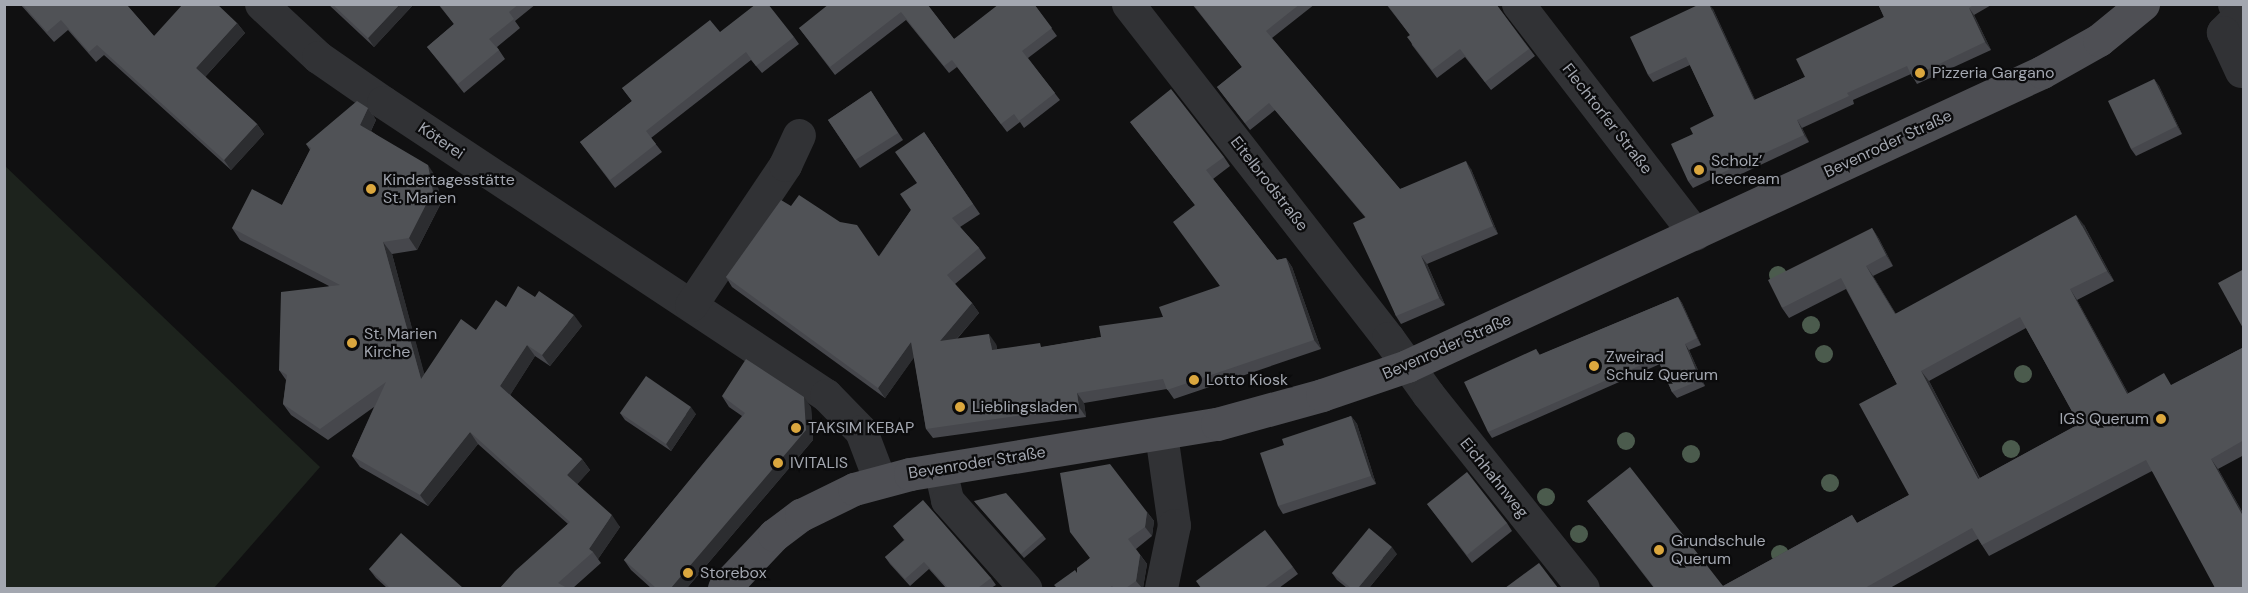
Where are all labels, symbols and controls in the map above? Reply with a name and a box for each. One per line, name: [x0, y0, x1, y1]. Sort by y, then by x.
street label: Flechtorfer Straße: [1558, 60, 1656, 178]
place label: Pizzeria Gargano: [1932, 63, 2054, 83]
marker: Pizzeria Gargano: [1913, 66, 1927, 80]
street label: Bevenroder Straße: [1821, 106, 1955, 182]
street label: Köterei: [414, 119, 468, 163]
street label: Eitelbrodstraße: [1226, 133, 1312, 235]
place label: Scholz’ Icecream: [1711, 151, 1780, 189]
marker: Scholz’ Icecream: [1692, 163, 1706, 177]
place label: Kindertagesstätte St. Marien: [383, 170, 515, 208]
marker: Kindertagesstätte St. Marien: [364, 182, 378, 196]
street label: Bevenroder Straße: [1380, 310, 1514, 384]
place label: St. Marien Kirche: [364, 324, 437, 362]
marker: St. Marien Kirche: [345, 336, 359, 350]
place label: Zweirad Schulz Querum: [1606, 347, 1718, 385]
marker: Zweirad Schulz Querum: [1587, 359, 1601, 373]
place label: Lotto Kiosk: [1206, 370, 1288, 390]
marker: Lotto Kiosk: [1187, 373, 1201, 387]
place label: Lieblingsladen: [972, 397, 1078, 417]
marker: Lieblingsladen: [953, 400, 967, 414]
place label: IGS Querum: [2060, 409, 2149, 429]
marker: IGS Querum: [2154, 412, 2168, 426]
place label: TAKSIM KEBAP: [808, 418, 914, 438]
marker: TAKSIM KEBAP: [789, 421, 803, 435]
street label: Eichhahnweg: [1456, 434, 1532, 522]
street label: Bevenroder Straße: [907, 443, 1047, 483]
place label: IVITALIS: [790, 453, 848, 473]
marker: IVITALIS: [771, 456, 785, 470]
place label: Grundschule Querum: [1671, 531, 1766, 569]
marker: Grundschule Querum: [1652, 543, 1666, 557]
place label: Storebox: [700, 563, 767, 583]
marker: Storebox: [681, 566, 695, 580]

